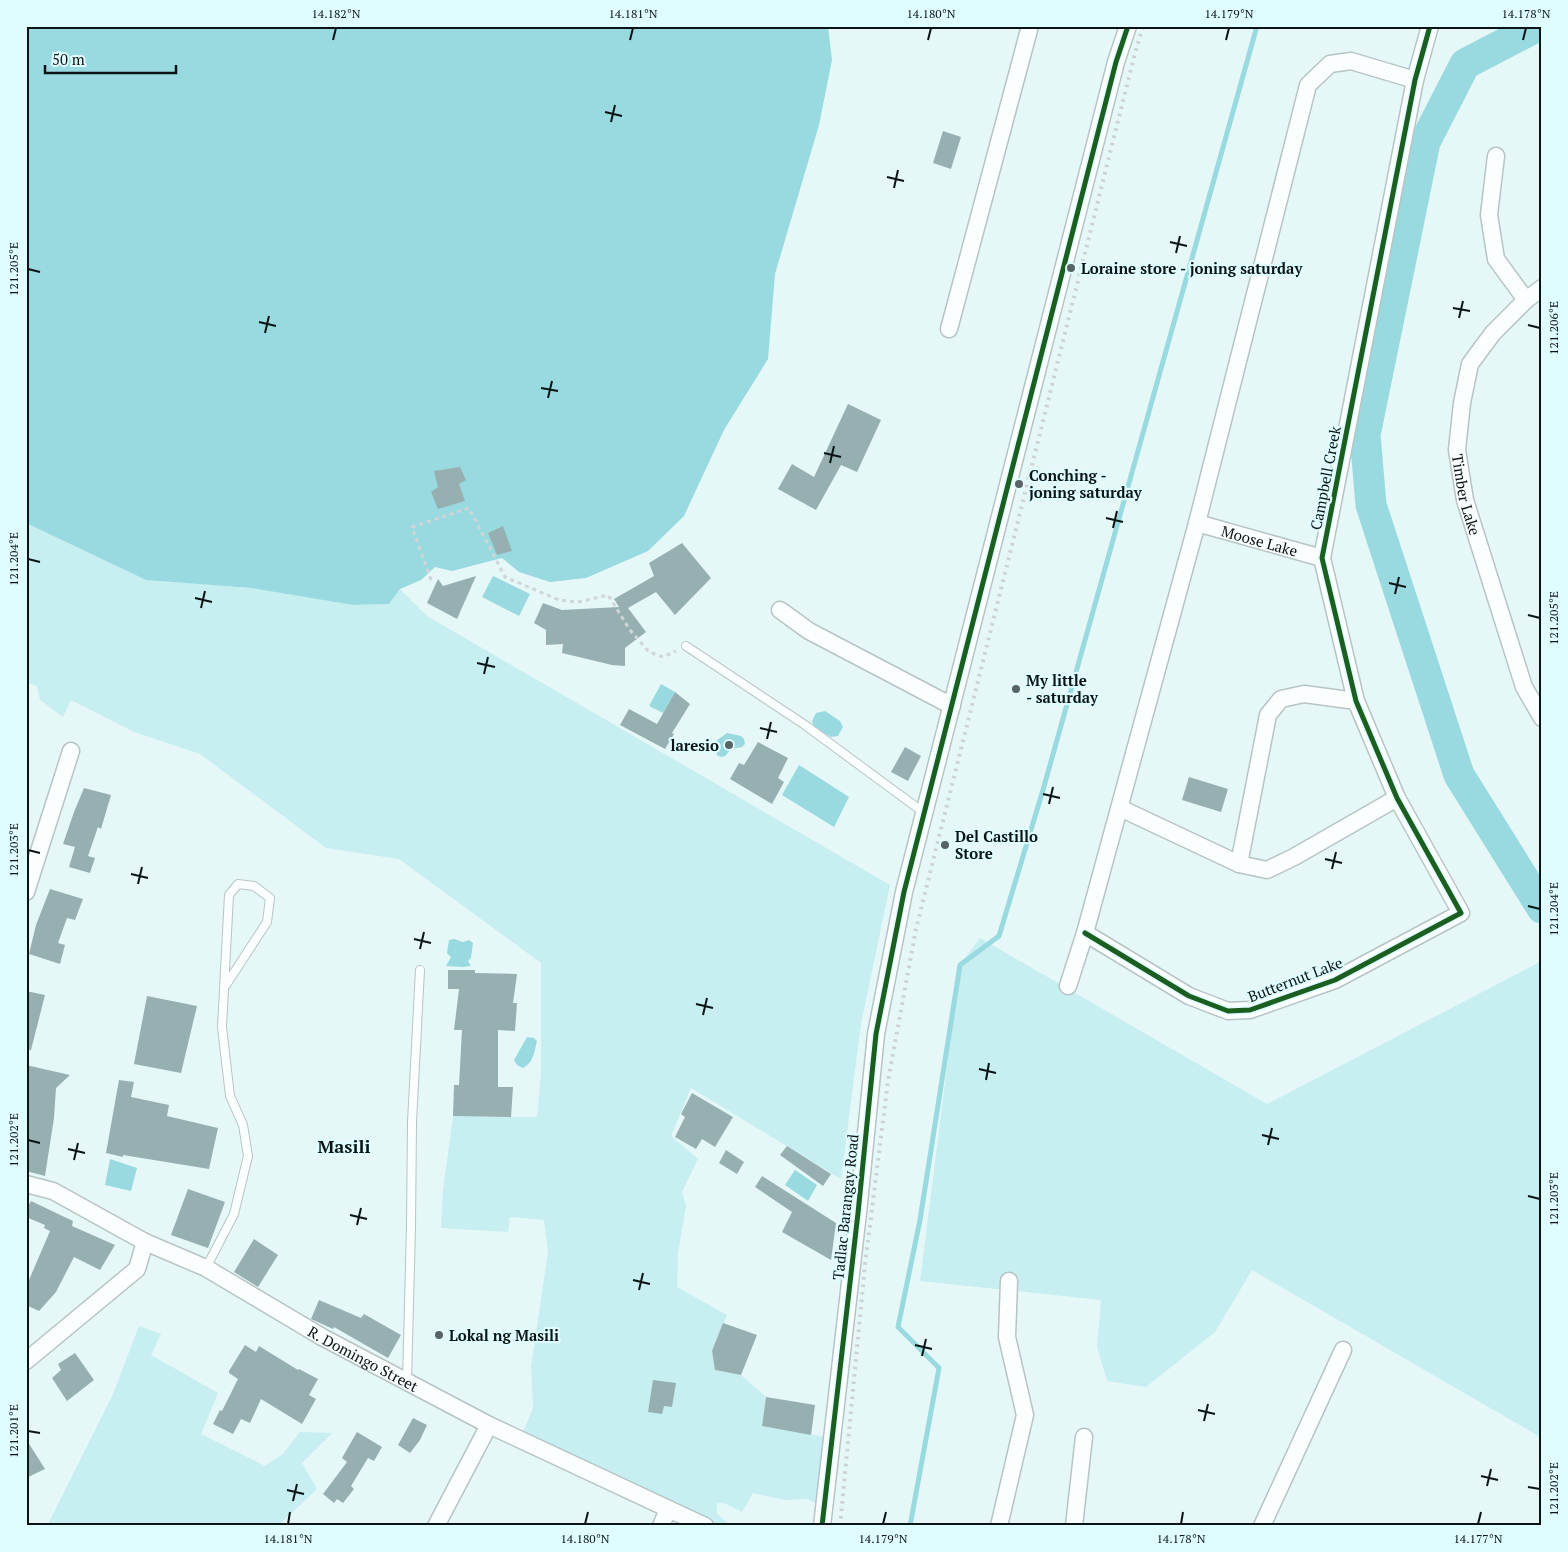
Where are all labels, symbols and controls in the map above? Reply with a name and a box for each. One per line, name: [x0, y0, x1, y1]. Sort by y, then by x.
text: 14.182°N: [311, 6, 361, 21]
text: 14.181°N: [608, 6, 658, 21]
text: 14.180°N: [906, 6, 956, 21]
text: 14.179°N: [1204, 6, 1254, 21]
text: 14.178°N: [1501, 6, 1551, 21]
scale bar: [45, 42, 176, 74]
text: 50 m: [52, 49, 85, 69]
text: 121.205°E: [6, 242, 21, 296]
place label: Loraine store - joning saturday: [1081, 258, 1303, 278]
marker: Loraine store - joning saturday: [1065, 262, 1077, 274]
text: 121.206°E: [1546, 301, 1561, 355]
street label: Campbell Creek: [1305, 424, 1345, 532]
street label: Timber Lake: [1448, 453, 1486, 538]
place label: Conching - joning saturday: [1029, 465, 1143, 502]
marker: Conching - joning saturday: [1013, 478, 1025, 490]
street label: Moose Lake: [1219, 520, 1300, 561]
text: 121.204°E: [6, 532, 21, 586]
text: 121.205°E: [1546, 591, 1561, 645]
place label: My little - saturday: [1026, 670, 1099, 707]
marker: My little - saturday: [1010, 683, 1022, 695]
place label: laresio: [670, 735, 719, 755]
marker: laresio: [723, 739, 735, 751]
text: 121.203°E: [6, 823, 21, 877]
place label: Del Castillo Store: [955, 826, 1038, 863]
marker: Del Castillo Store: [939, 839, 951, 851]
text: 121.204°E: [1546, 882, 1561, 936]
street label: Butternut Lake: [1245, 952, 1345, 1006]
text: 121.202°E: [6, 1113, 21, 1167]
street label: Tadlac Barangay Road: [827, 1133, 863, 1281]
district label: Masili: [318, 1134, 370, 1158]
text: 121.203°E: [1546, 1172, 1561, 1226]
street label: R. Domingo Street: [305, 1321, 422, 1396]
place label: Lokal ng Masili: [449, 1325, 559, 1345]
marker: Lokal ng Masili: [433, 1329, 445, 1341]
text: 121.201°E: [6, 1404, 21, 1458]
text: 121.202°E: [1546, 1462, 1561, 1516]
text: 14.181°N: [263, 1531, 313, 1546]
text: 14.180°N: [560, 1531, 610, 1546]
text: 14.179°N: [858, 1531, 908, 1546]
text: 14.178°N: [1156, 1531, 1206, 1546]
text: 14.177°N: [1453, 1531, 1503, 1546]

